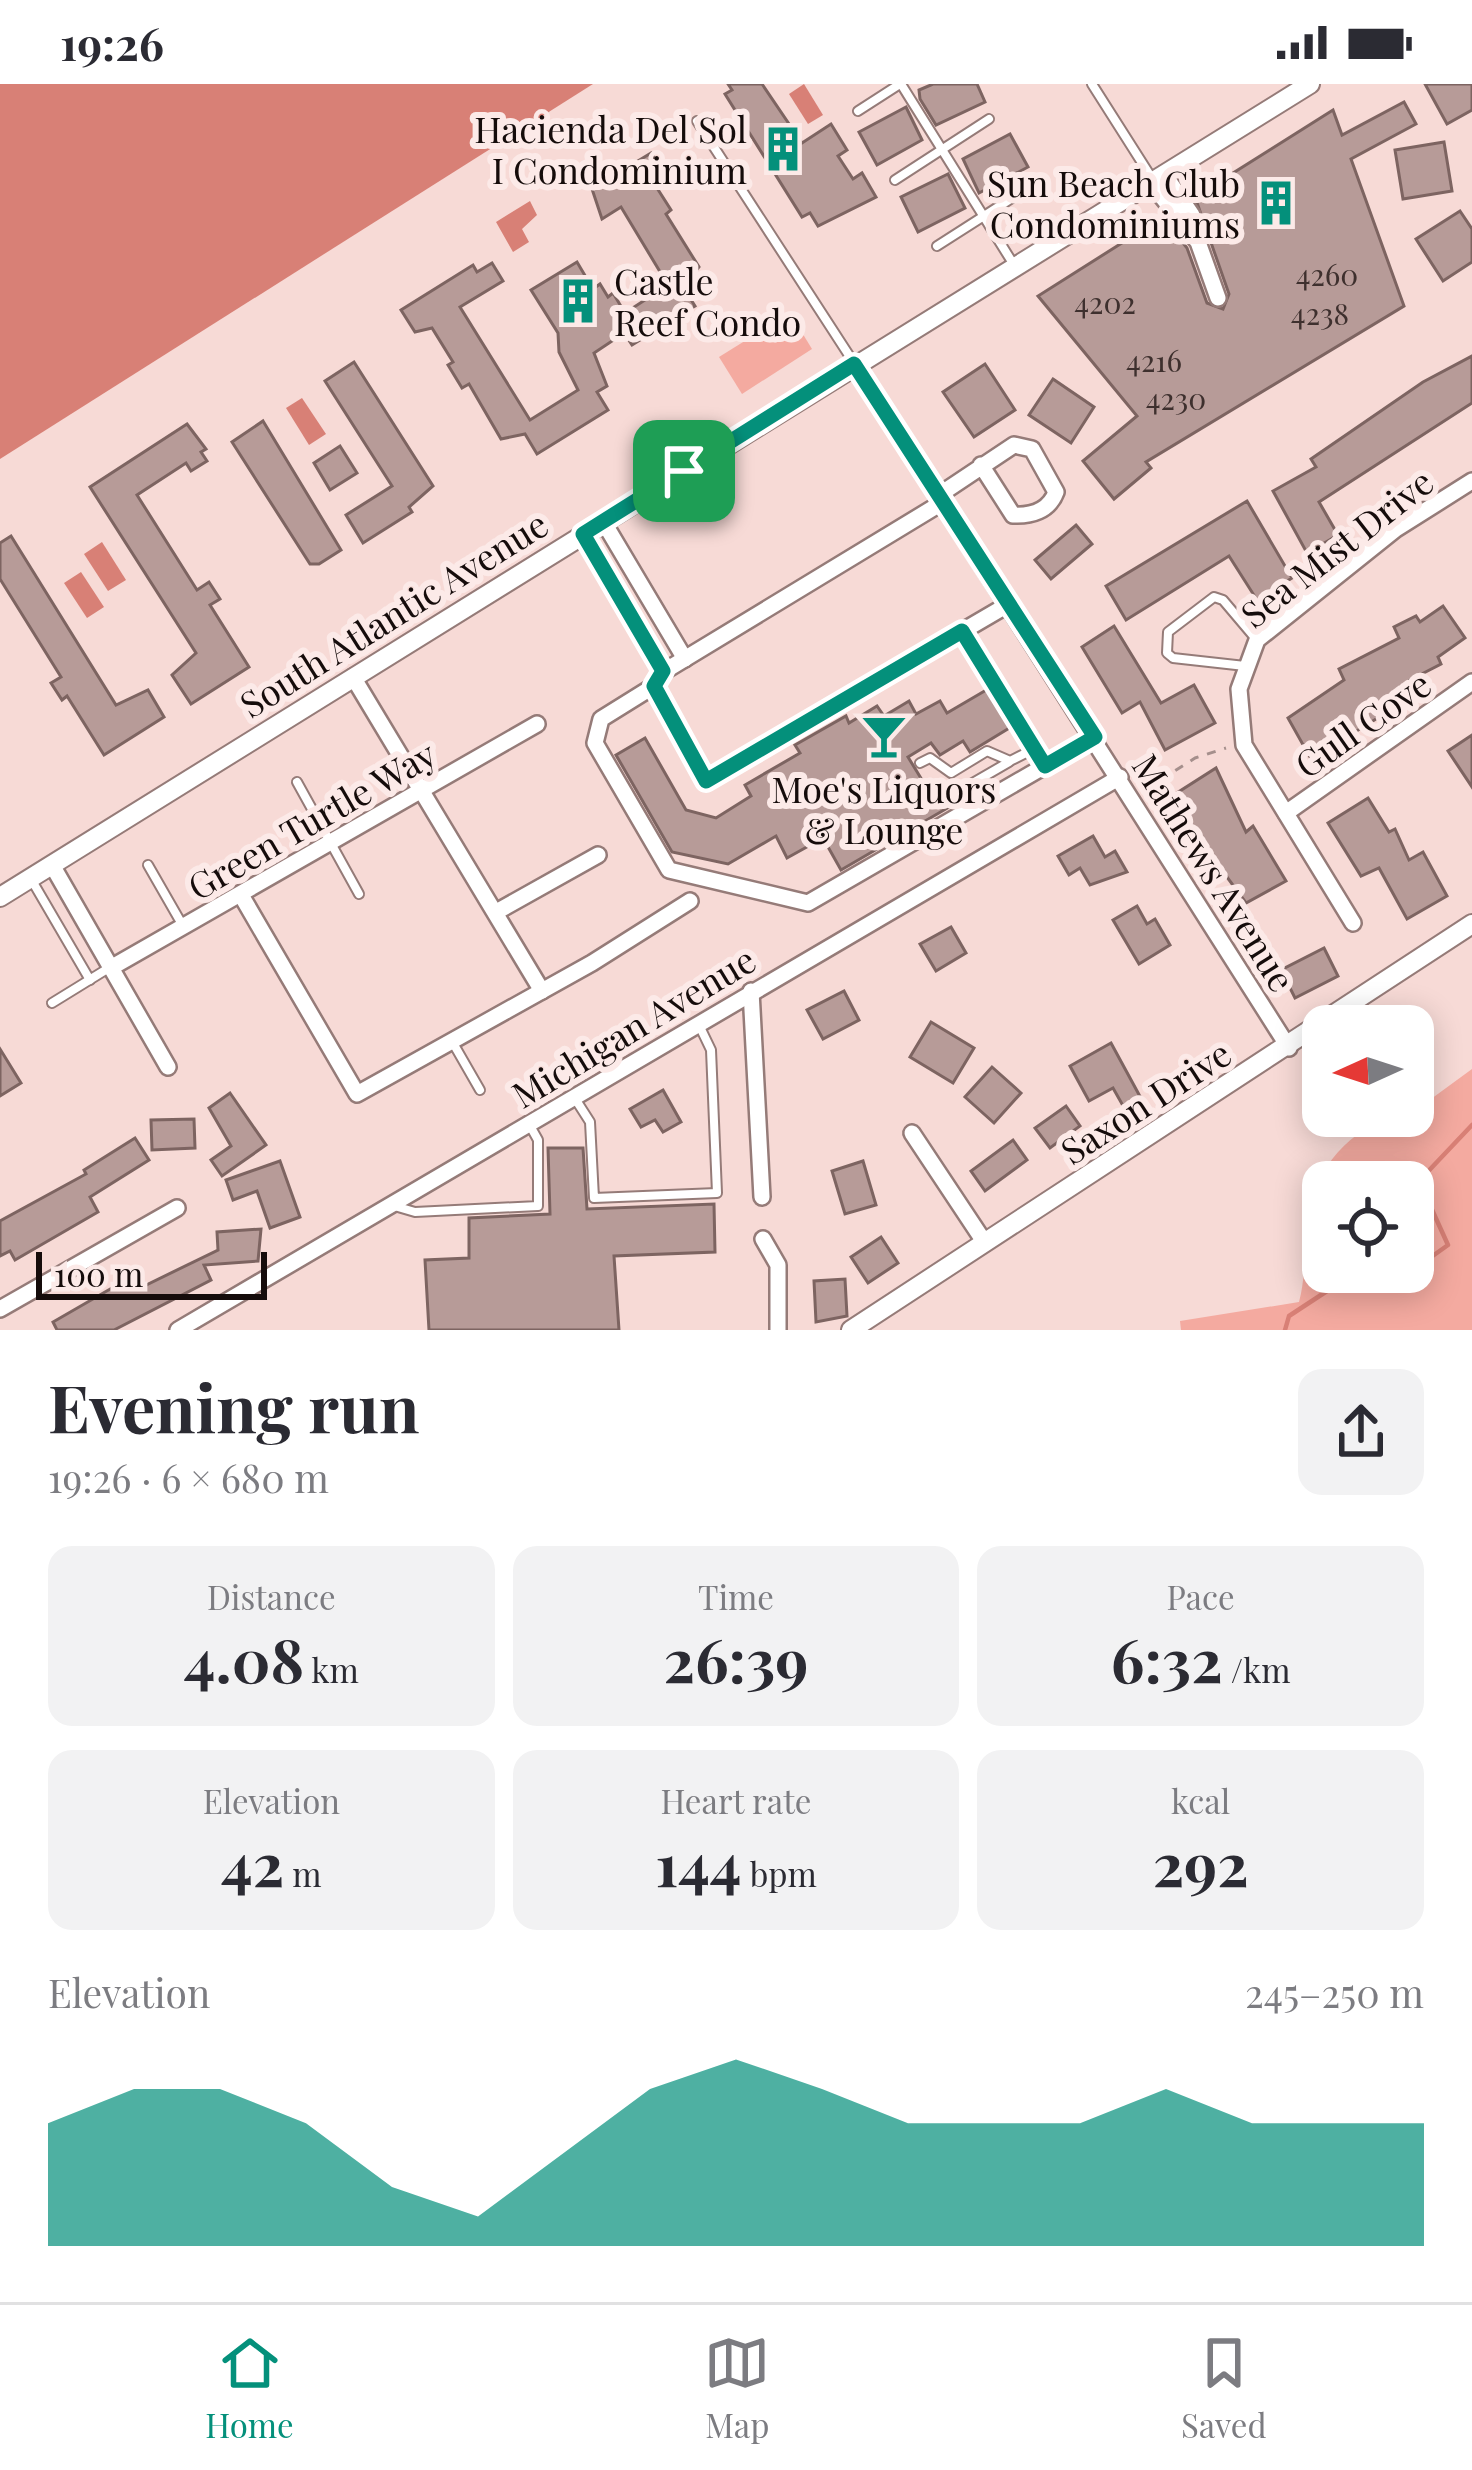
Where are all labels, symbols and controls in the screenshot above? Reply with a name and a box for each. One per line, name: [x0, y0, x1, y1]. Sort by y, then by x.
text: 19:26: [60, 12, 164, 72]
place label: Hacienda Del Sol I Condominium: [474, 104, 747, 193]
building icon: Hacienda Del Sol I Condominium: [758, 124, 808, 174]
place label: Sun Beach Club Condominiums: [987, 158, 1240, 247]
building icon: Sun Beach Club Condominiums: [1251, 178, 1301, 228]
house number: 4260: [1296, 254, 1358, 294]
place label: Castle Reef Condo: [614, 256, 801, 345]
building icon: Castle Reef Condo: [553, 276, 603, 326]
house number: 4202: [1074, 282, 1136, 322]
house number: 4238: [1291, 293, 1349, 333]
house number: 4216: [1126, 340, 1182, 380]
house number: 4230: [1146, 378, 1206, 418]
pin: [633, 420, 735, 522]
icon: arrive: [651, 438, 717, 504]
street label: Sea Mist Drive: [1230, 457, 1442, 637]
street label: South Atlantic Avenue: [230, 499, 556, 727]
street label: Gull Cove: [1285, 659, 1439, 787]
bar icon: Moe's Liquors & Lounge: [859, 711, 909, 761]
street label: Green Turtle Way: [178, 729, 444, 909]
street label: Mathews Avenue: [1123, 744, 1307, 1000]
place label: Moe's Liquors & Lounge: [772, 764, 996, 853]
street label: Michigan Avenue: [502, 934, 764, 1118]
north arrow: [1302, 1005, 1434, 1137]
map controls: [1302, 1005, 1434, 1293]
street label: Saxon Drive: [1051, 1028, 1239, 1174]
button: locate: [1302, 1161, 1434, 1293]
scale bar: [36, 1246, 267, 1299]
text: 100 m: [54, 1251, 143, 1295]
text: Evening run: [48, 1362, 420, 1450]
button: share: [1298, 1369, 1424, 1495]
text: 19:26 · 6 × 680 m: [48, 1451, 329, 1503]
text: Distance: [207, 1574, 336, 1618]
text: Time: [698, 1574, 774, 1618]
text: Pace: [1167, 1574, 1235, 1618]
text: 4.08: [184, 1618, 304, 1698]
text: 26:39: [664, 1618, 808, 1698]
text: 6:32: [1111, 1618, 1223, 1698]
text: km: [304, 1647, 359, 1691]
text: /km: [1223, 1647, 1291, 1691]
text: Elevation: [203, 1778, 340, 1822]
text: Heart rate: [660, 1778, 812, 1822]
text: kcal: [1171, 1778, 1230, 1822]
text: 42: [221, 1822, 284, 1902]
text: 144: [655, 1822, 742, 1902]
text: 292: [1153, 1822, 1249, 1902]
text: m: [284, 1851, 322, 1895]
text: bpm: [742, 1851, 817, 1895]
text: Elevation: [48, 1966, 210, 2018]
text: 245–250 m: [1245, 1966, 1424, 2018]
tab: Home: [205, 2330, 294, 2446]
tab: Map: [704, 2330, 770, 2446]
tab: Saved: [1181, 2330, 1267, 2446]

